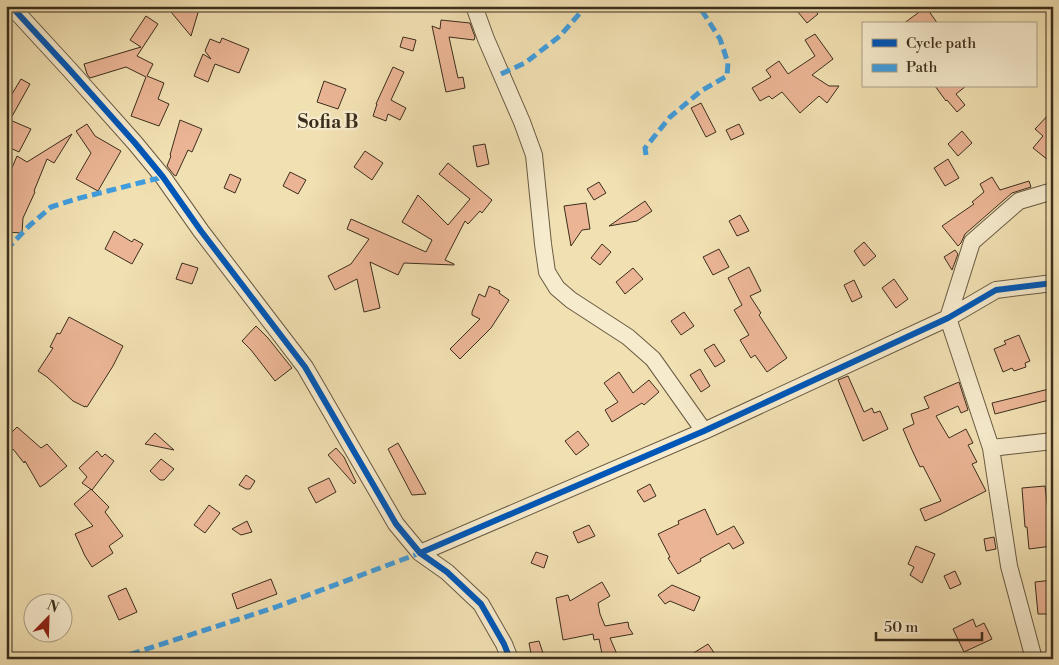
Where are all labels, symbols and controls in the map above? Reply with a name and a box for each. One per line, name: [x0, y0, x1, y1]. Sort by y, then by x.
legend: [862, 22, 1036, 88]
text: Cycle path: [906, 34, 976, 53]
text: Path: [906, 58, 938, 77]
district label: Sofia B: [297, 110, 359, 134]
north arrow: [22, 592, 72, 642]
text: N: [44, 597, 61, 617]
scale bar: [876, 610, 983, 642]
text: 50 m: [884, 618, 918, 637]

